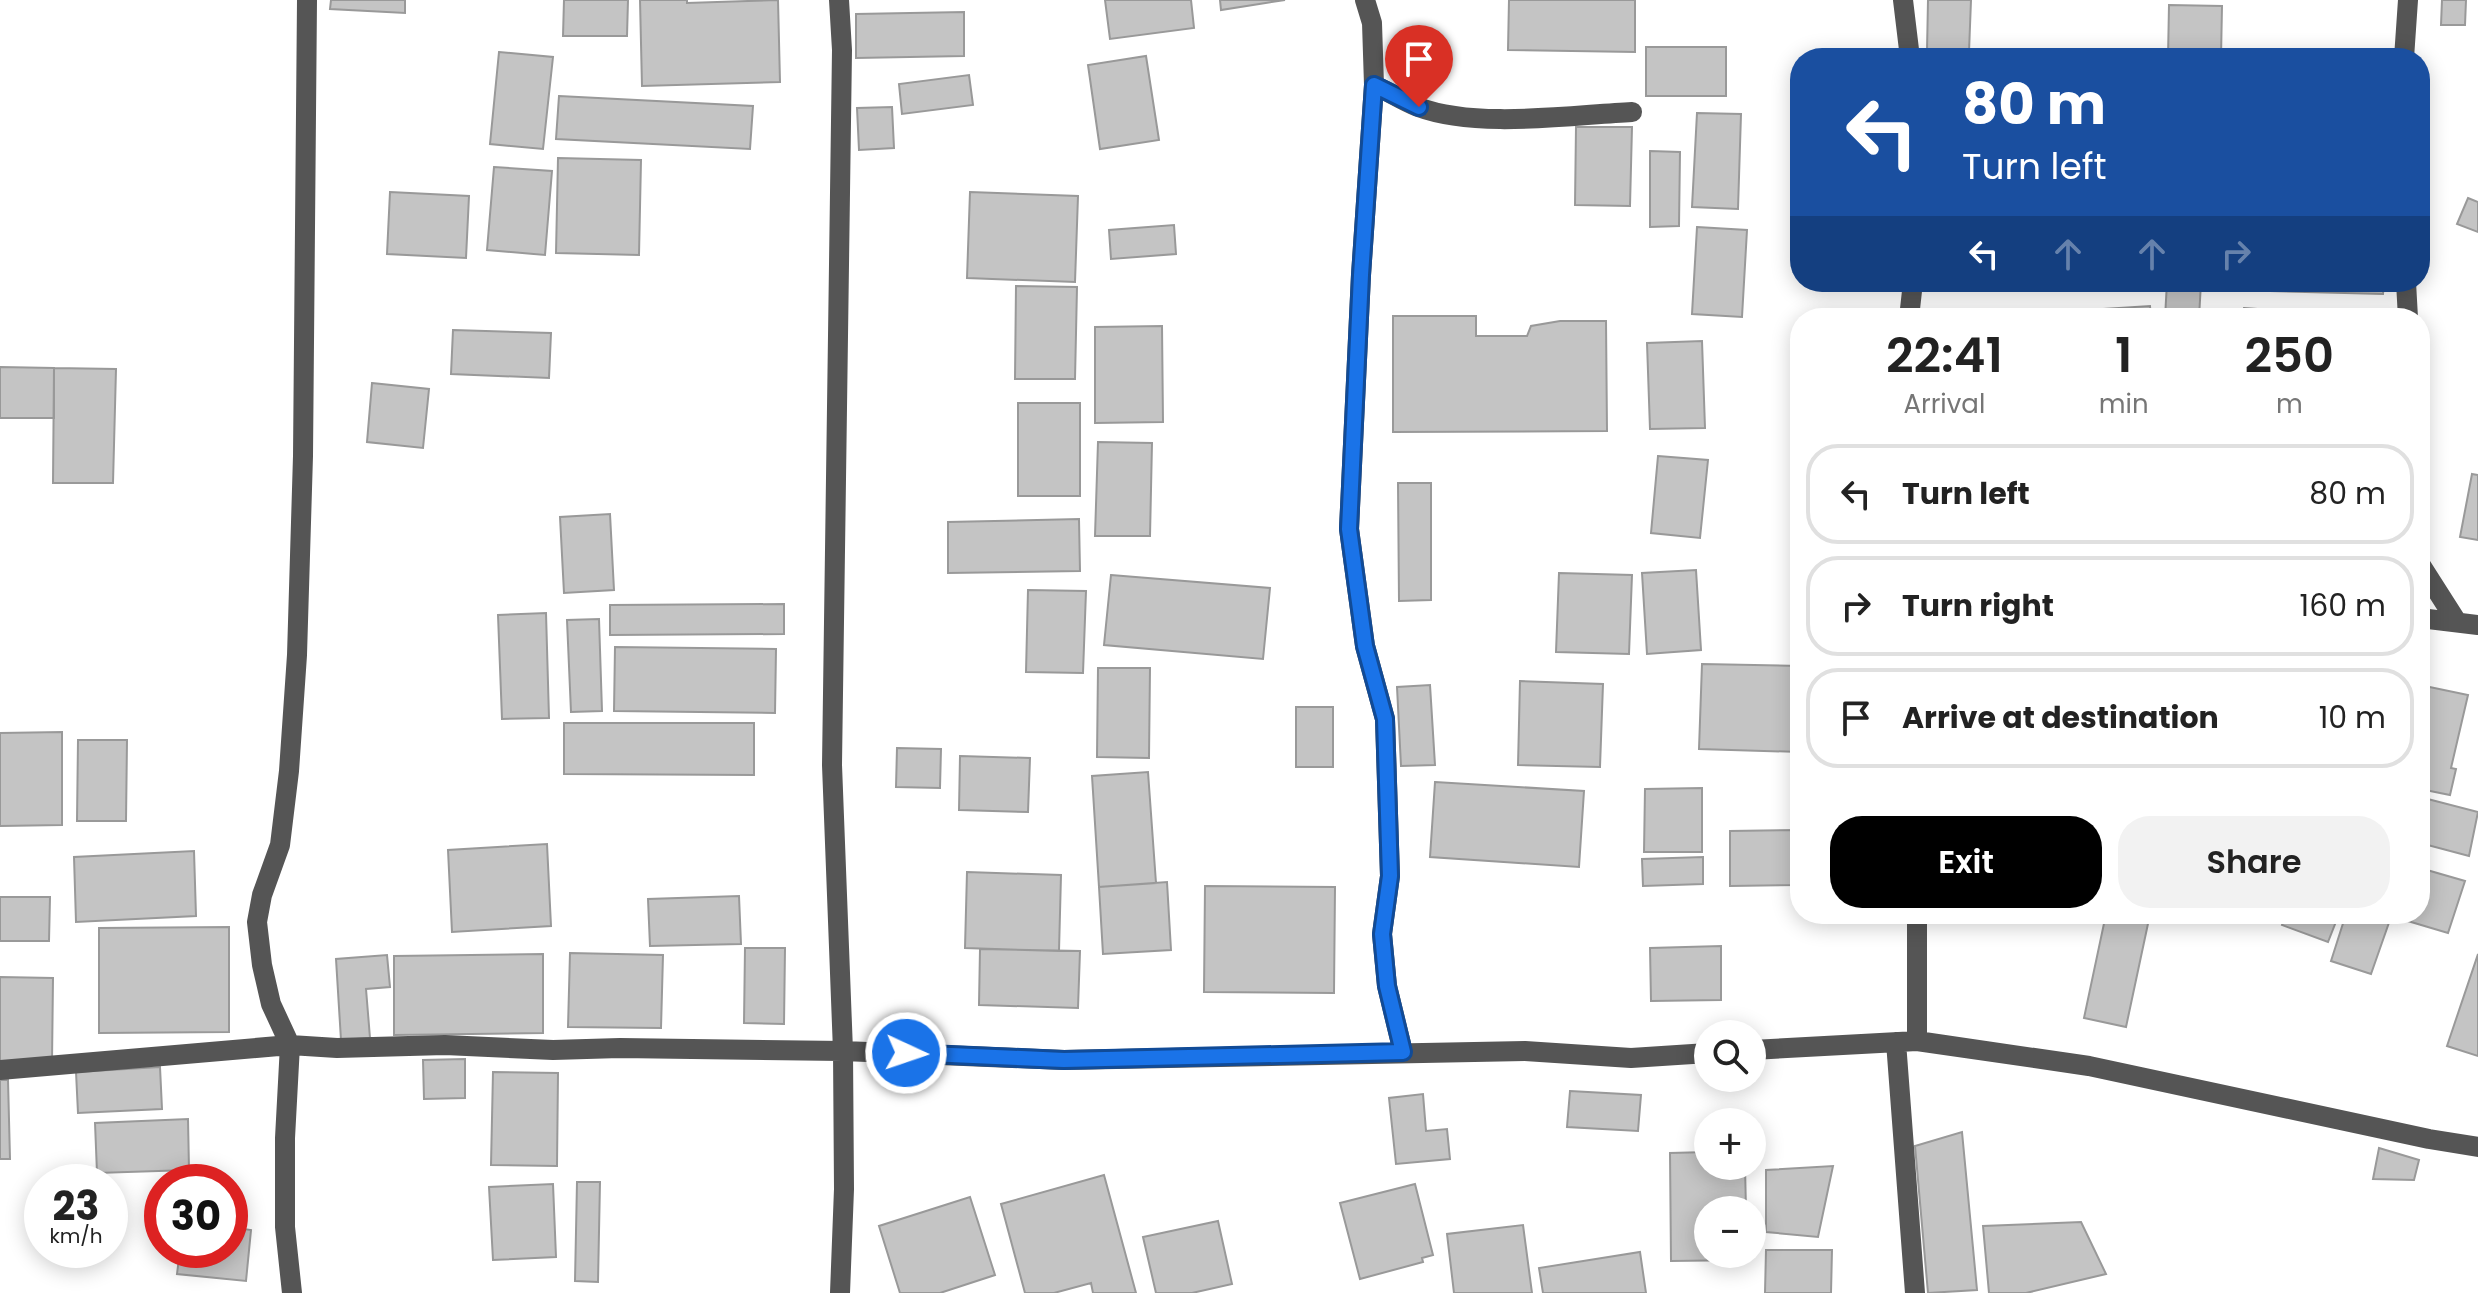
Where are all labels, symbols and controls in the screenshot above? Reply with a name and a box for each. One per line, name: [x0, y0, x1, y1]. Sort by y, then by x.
pin: [1385, 25, 1453, 107]
icon: arrive: [1397, 37, 1441, 81]
text: 80 m: [1962, 65, 2106, 144]
icon: left: [1830, 80, 1934, 184]
text: Turn left: [1962, 141, 2107, 192]
icon: left: [1962, 232, 2006, 276]
icon: ahead: [2046, 232, 2090, 276]
icon: ahead: [2130, 232, 2174, 276]
icon: right: [2214, 232, 2258, 276]
text: 22:41: [1886, 322, 2003, 389]
text: 1: [2115, 322, 2132, 389]
text: 250: [2245, 322, 2334, 389]
text: Arrival: [1903, 386, 1985, 422]
text: min: [2099, 386, 2149, 422]
text: m: [2276, 386, 2303, 422]
icon: left: [1834, 472, 1878, 516]
text: Turn left: [1902, 472, 2030, 515]
text: 80 m: [2309, 472, 2386, 515]
icon: right: [1834, 584, 1878, 628]
text: Turn right: [1902, 584, 2054, 627]
text: 160 m: [2300, 584, 2386, 627]
icon: arrive: [1834, 696, 1878, 740]
text: Arrive at destination: [1902, 696, 2219, 739]
text: 10 m: [2319, 696, 2386, 739]
button: Exit: [1830, 816, 2102, 908]
button: Share: [2118, 816, 2390, 908]
position arrow: [864, 1011, 948, 1095]
map controls: [1694, 1020, 1766, 1268]
button: search: [1694, 1020, 1766, 1092]
button: +: [1694, 1108, 1766, 1180]
speed limit sign: 30: [144, 1164, 248, 1268]
text: 23: [52, 1178, 100, 1234]
button: −: [1694, 1196, 1766, 1268]
text: km/h: [49, 1222, 103, 1250]

